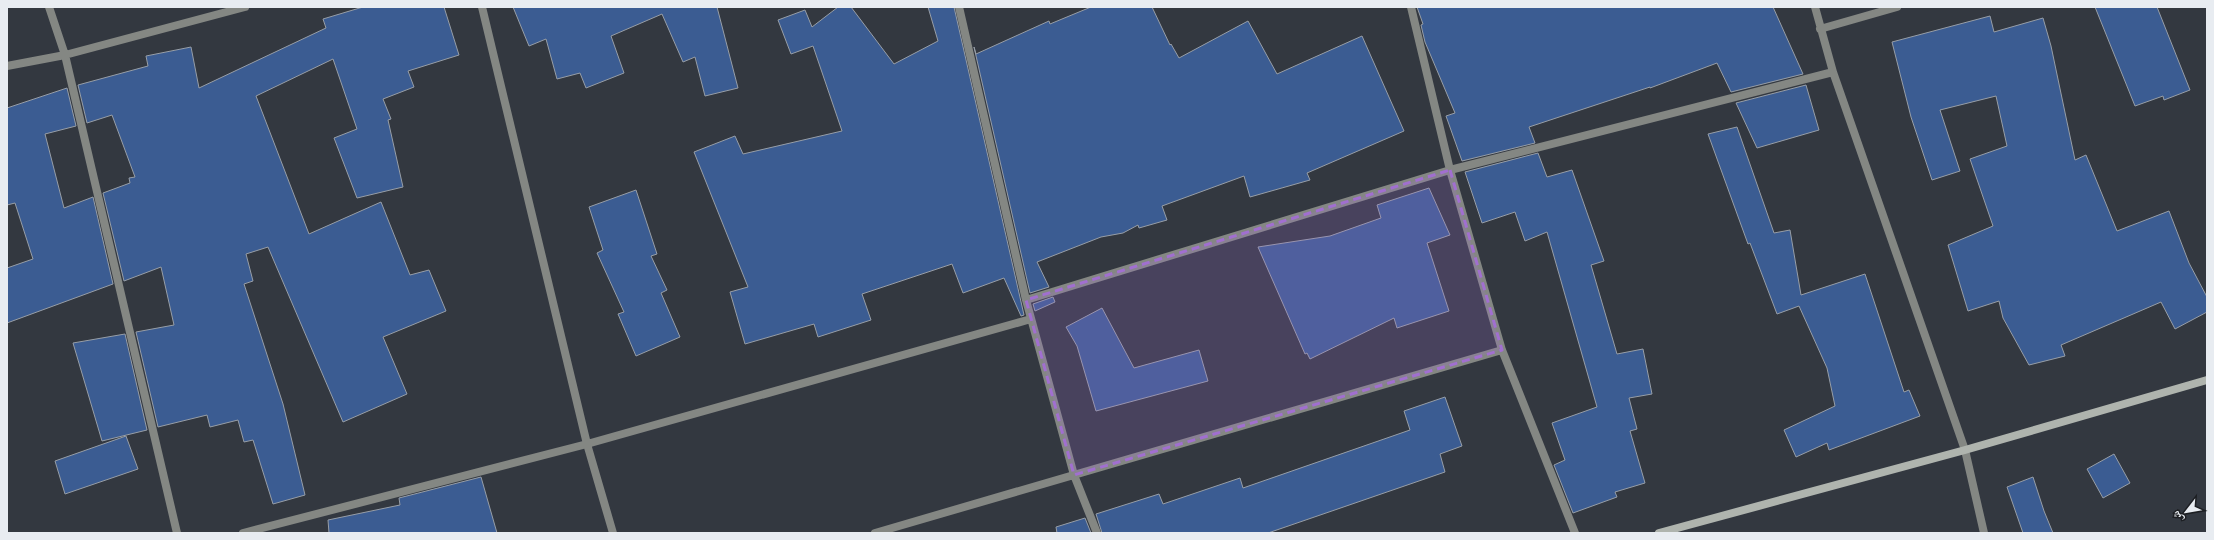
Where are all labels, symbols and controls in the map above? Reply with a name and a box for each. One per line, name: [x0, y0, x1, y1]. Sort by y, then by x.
north arrow: [2166, 492, 2206, 532]
text: ش: [2168, 508, 2187, 526]

